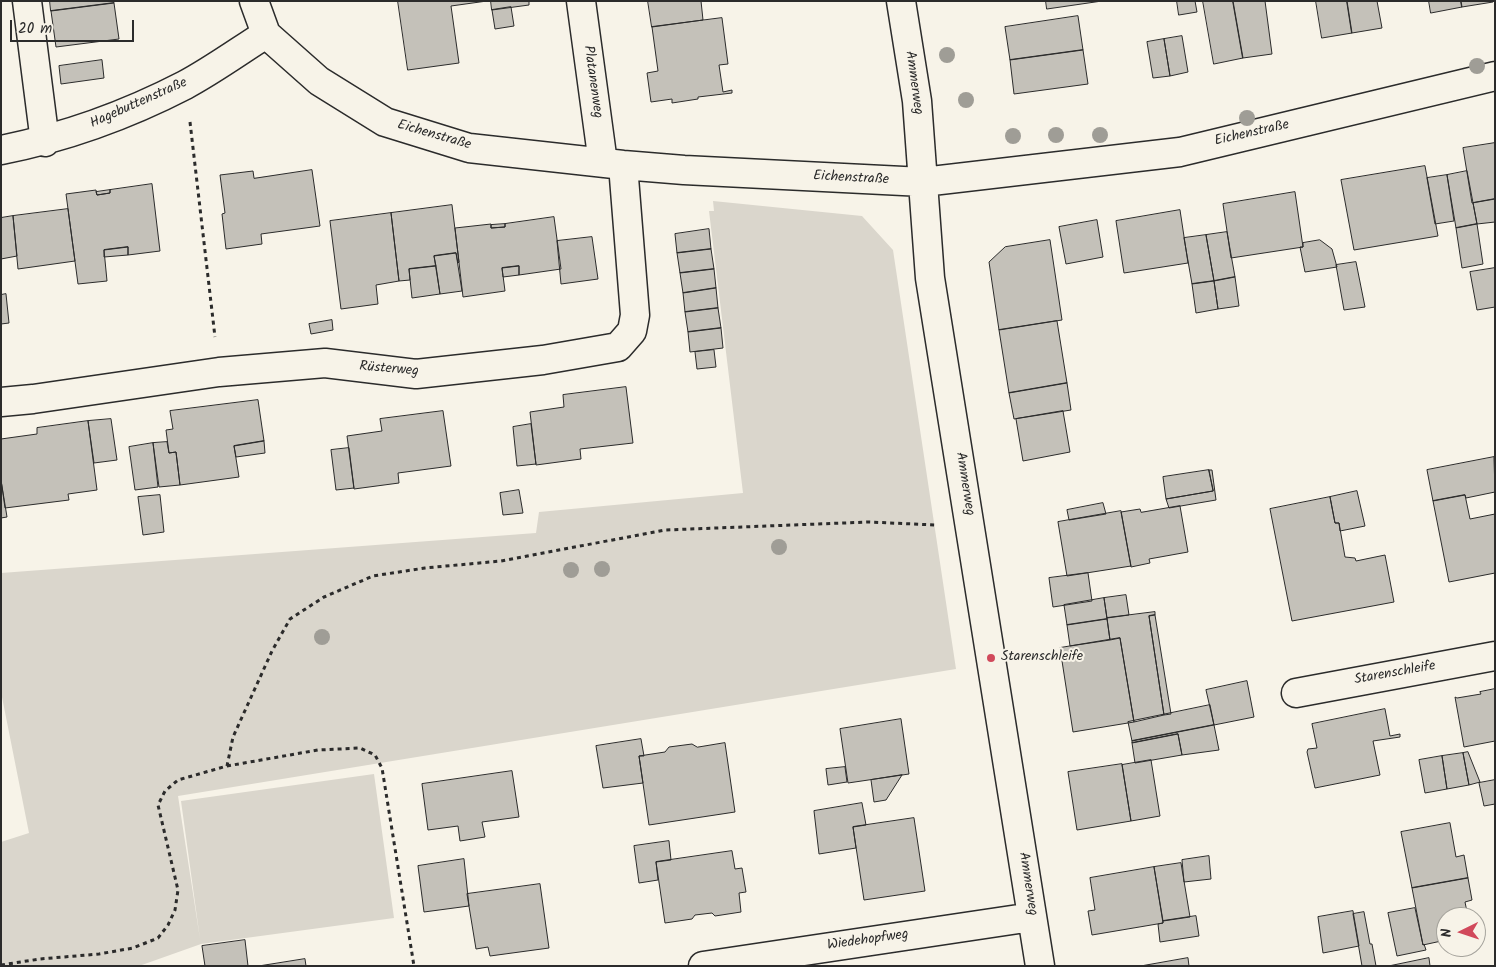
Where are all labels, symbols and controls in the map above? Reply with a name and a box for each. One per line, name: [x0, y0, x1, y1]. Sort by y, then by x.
scale bar: [12, 10, 136, 42]
text: 20 m: [18, 17, 52, 41]
street label: Platanenweg: [579, 45, 605, 119]
street label: Ammerweg: [900, 50, 926, 116]
street label: Hagebuttenstraße: [88, 75, 190, 133]
street label: Eichenstraße: [395, 117, 473, 155]
street label: Eichenstraße: [1213, 117, 1291, 151]
street label: Eichenstraße: [813, 169, 889, 189]
street label: Rüsterweg: [359, 359, 419, 381]
street label: Ammerweg: [951, 451, 977, 517]
place label: Starenschleife: [1001, 650, 1083, 666]
marker: Starenschleife: [985, 652, 997, 664]
street label: Starenschleife: [1353, 659, 1437, 689]
street label: Ammerweg: [1014, 851, 1040, 917]
north arrow: [1436, 907, 1486, 957]
street label: Wiedehopfweg: [826, 927, 910, 955]
text: N: [1436, 928, 1458, 938]

